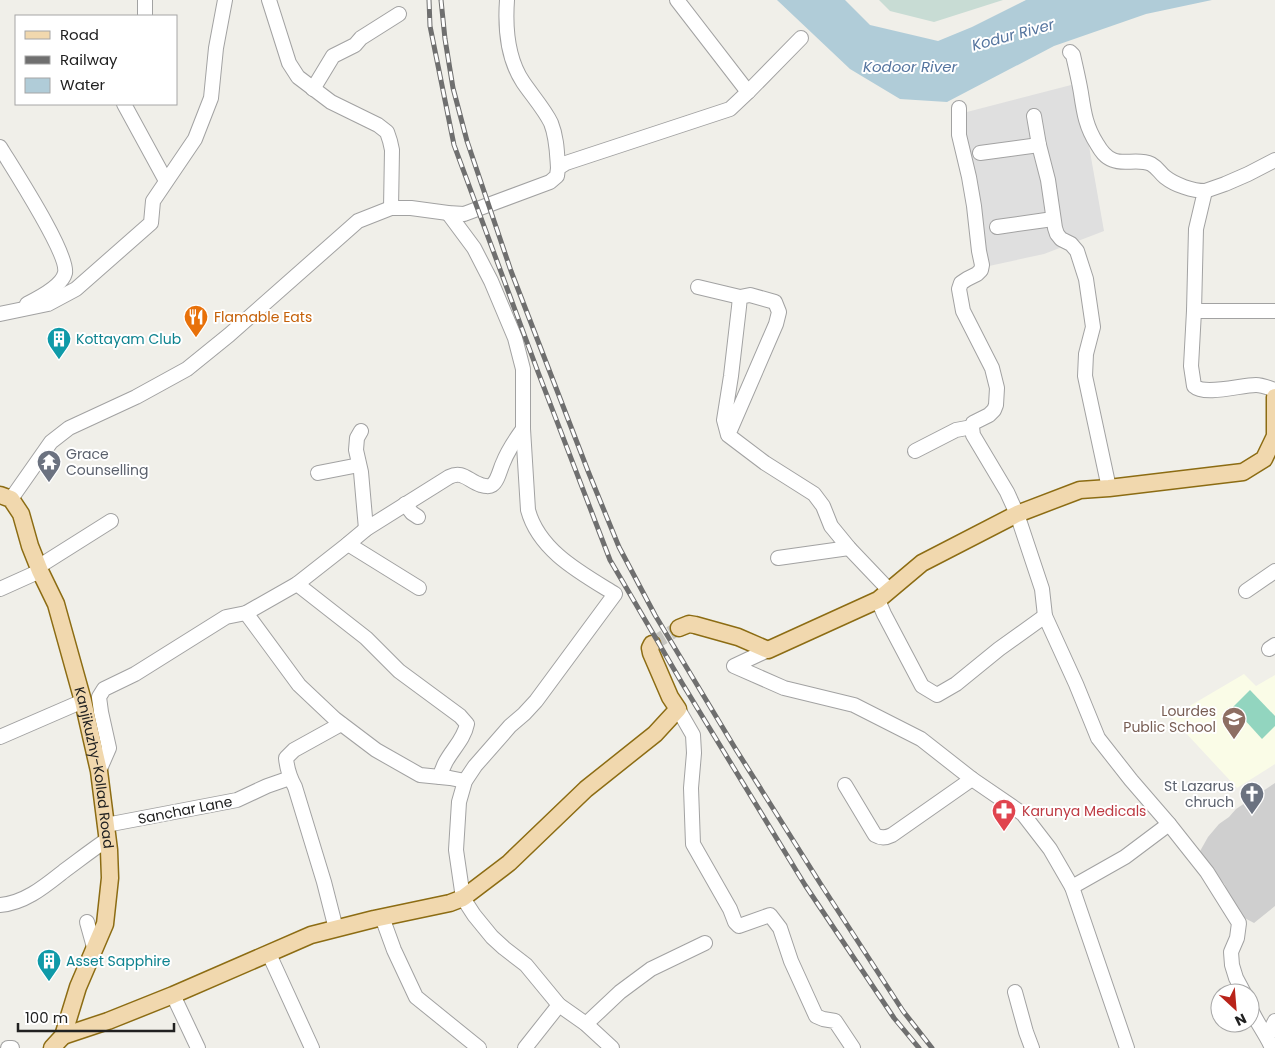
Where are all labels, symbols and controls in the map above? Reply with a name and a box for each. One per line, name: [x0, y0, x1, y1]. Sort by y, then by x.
water label: Kodur River: [969, 13, 1057, 56]
legend: [15, 15, 178, 105]
text: Road: [60, 24, 99, 45]
text: Railway: [60, 49, 118, 70]
water label: Kodoor River: [863, 56, 957, 77]
text: Water: [60, 74, 106, 95]
restaurant icon: Flamable Eats: [183, 304, 209, 338]
place label: Flamable Eats: [214, 307, 312, 327]
building icon: Kottayam Club: [46, 326, 72, 360]
place label: Kottayam Club: [76, 329, 181, 349]
place label: Grace Counselling: [66, 444, 148, 480]
temple icon: Grace Counselling: [36, 449, 62, 483]
street label: Kanjikuzhy-Kollad Road: [70, 684, 119, 850]
place label: Lourdes Public School: [1123, 701, 1216, 737]
school or university icon: Lourdes Public School: [1221, 706, 1247, 740]
place label: St Lazarus chruch: [1164, 776, 1234, 812]
church icon: St Lazarus chruch: [1239, 781, 1265, 815]
street label: Sanchar Lane: [136, 791, 234, 829]
pharmacy icon: Karunya Medicals: [991, 798, 1017, 832]
place label: Karunya Medicals: [1022, 801, 1146, 821]
building icon: Asset Sapphire: [36, 948, 62, 982]
place label: Asset Sapphire: [66, 951, 171, 971]
north arrow: [1210, 983, 1260, 1033]
scale bar: [18, 1000, 174, 1032]
text: 100 m: [25, 1007, 68, 1028]
text: N: [1232, 1008, 1250, 1031]

